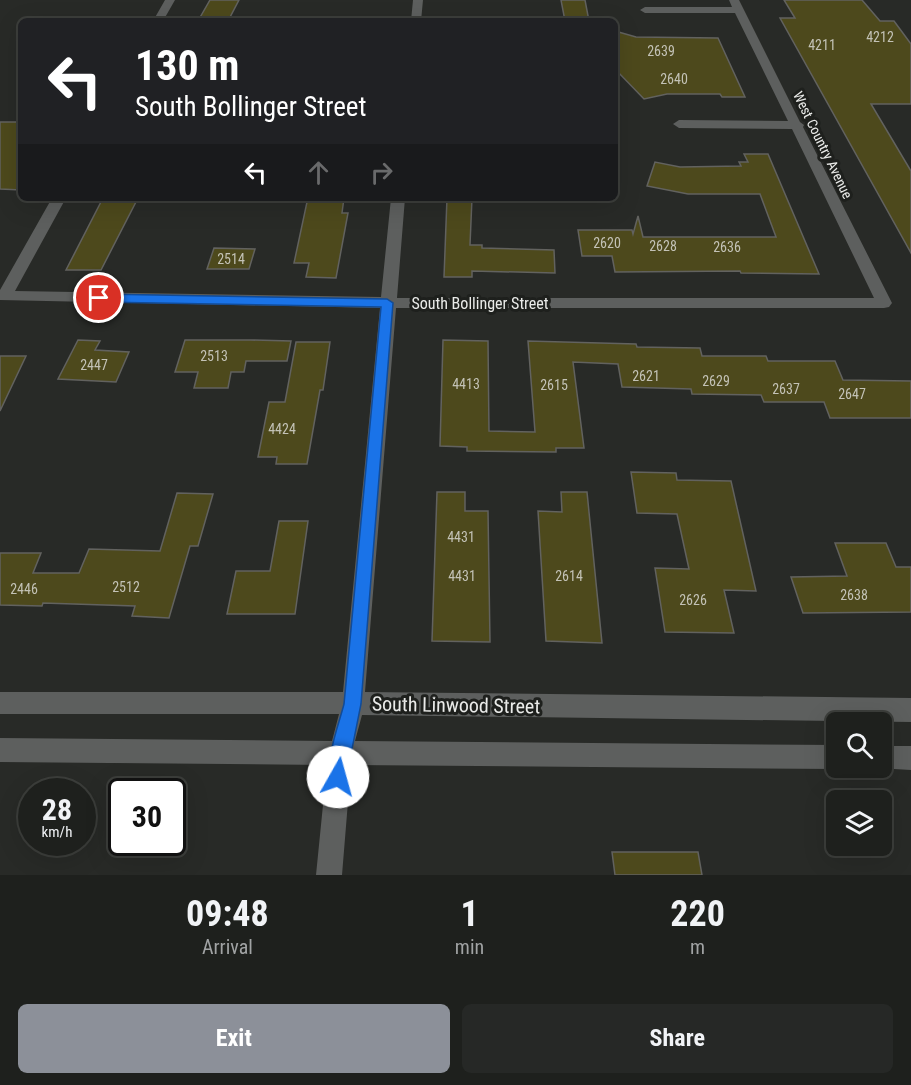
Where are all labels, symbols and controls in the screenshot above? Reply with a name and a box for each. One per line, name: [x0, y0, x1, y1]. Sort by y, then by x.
house number: 4212: [866, 29, 894, 45]
house number: 4211: [808, 37, 836, 53]
text: 130 m: [135, 41, 240, 90]
icon: left: [36, 42, 114, 120]
house number: 2639: [647, 43, 675, 59]
house number: 2640: [660, 71, 688, 87]
street label: West Country Avenue: [790, 89, 856, 202]
text: South Bollinger Street: [135, 91, 366, 123]
icon: left: [239, 156, 272, 189]
icon: ahead: [302, 156, 335, 189]
icon: right: [365, 156, 398, 189]
house number: 2620: [593, 235, 621, 251]
house number: 2628: [649, 238, 677, 254]
house number: 2636: [713, 239, 741, 255]
house number: 2514: [217, 251, 245, 267]
pin: [73, 272, 124, 323]
icon: arrive: [82, 281, 115, 314]
street label: South Bollinger Street: [411, 294, 549, 313]
house number: 2513: [200, 348, 228, 364]
house number: 2447: [80, 357, 108, 373]
house number: 2621: [632, 368, 660, 384]
house number: 2629: [702, 373, 730, 389]
house number: 4413: [452, 376, 480, 392]
house number: 2615: [540, 377, 568, 393]
house number: 2637: [772, 381, 800, 397]
house number: 2647: [838, 386, 866, 402]
house number: 4424: [268, 421, 296, 437]
house number: 4431: [447, 529, 475, 545]
house number: 4431: [448, 568, 476, 584]
house number: 2614: [555, 568, 583, 584]
house number: 2512: [112, 579, 140, 595]
house number: 2446: [10, 581, 38, 597]
house number: 2638: [840, 587, 868, 603]
house number: 2626: [679, 592, 707, 608]
street label: South Linwood Street: [372, 692, 541, 718]
map controls: [826, 712, 892, 856]
button: search: [826, 712, 892, 778]
position arrow: [306, 745, 370, 809]
speed limit sign: 30: [108, 778, 186, 856]
button: layers: [826, 790, 892, 856]
text: 28: [42, 792, 72, 827]
text: km/h: [42, 823, 72, 841]
text: 09:48: [186, 893, 269, 935]
text: 1: [460, 893, 479, 935]
text: 220: [670, 893, 725, 935]
text: Arrival: [202, 935, 253, 959]
text: min: [455, 935, 484, 959]
text: m: [690, 935, 705, 959]
button: Exit: [18, 1004, 450, 1073]
button: Share: [462, 1004, 893, 1073]

